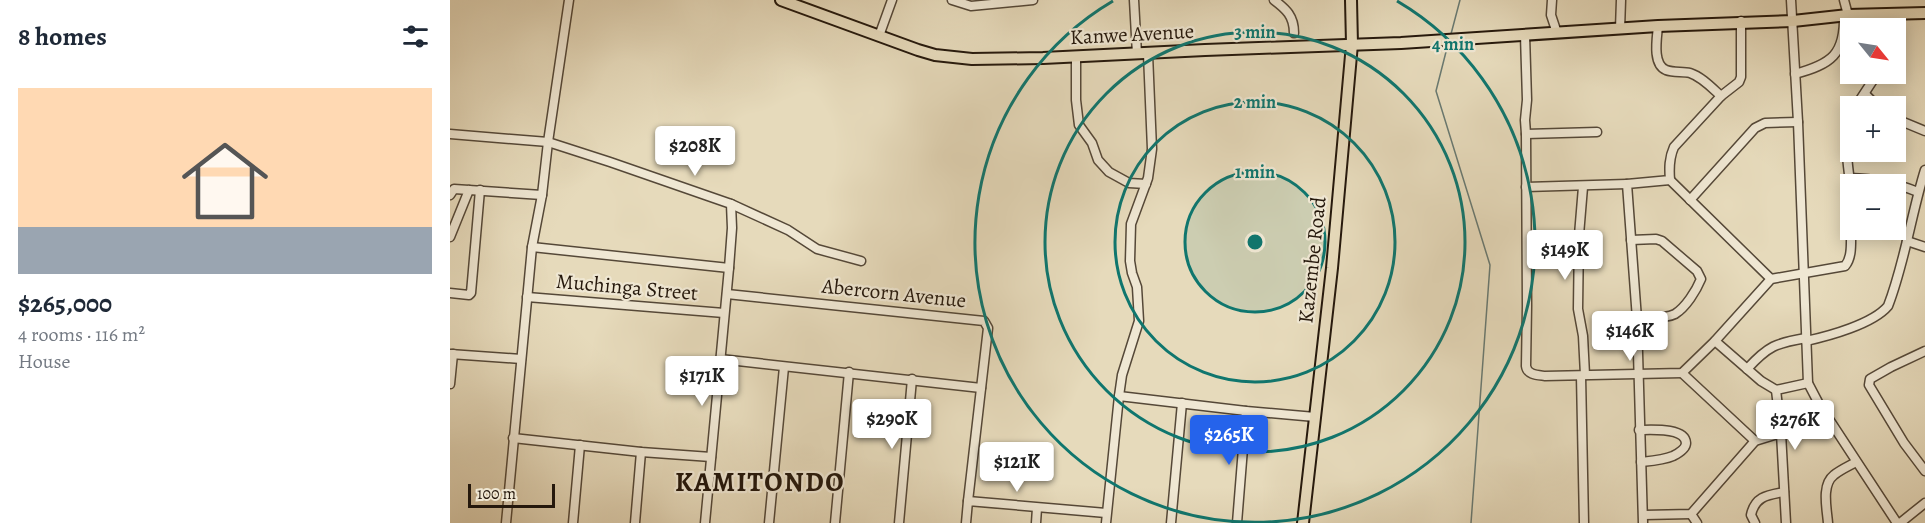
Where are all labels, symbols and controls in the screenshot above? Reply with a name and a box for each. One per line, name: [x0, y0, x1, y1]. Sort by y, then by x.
street label: Kanwe Avenue: [1069, 17, 1195, 51]
north arrow: [1840, 18, 1906, 84]
map controls: [1840, 18, 1906, 240]
text: 8 homes: [18, 19, 107, 54]
icon: filters: [399, 20, 432, 53]
text: 3 min: [1234, 20, 1276, 44]
text: 4 min: [1432, 32, 1474, 56]
text: 2 min: [1234, 90, 1276, 114]
button: +: [1840, 96, 1906, 162]
pin: $208K: [653, 126, 737, 177]
icon: home: [171, 127, 279, 235]
text: $208K: [669, 132, 721, 159]
text: 1 min: [1235, 160, 1275, 184]
button: −: [1840, 174, 1906, 240]
street label: Kazembe Road: [1291, 195, 1333, 325]
pin: $149K: [1523, 230, 1607, 281]
centre of rings: [1245, 232, 1265, 252]
text: $149K: [1541, 236, 1589, 263]
street label: Muchinga Street: [555, 267, 699, 307]
street label: Abercorn Avenue: [819, 271, 968, 315]
text: $265,000: [18, 286, 112, 321]
pin: $146K: [1588, 311, 1672, 362]
text: $146K: [1606, 317, 1654, 344]
text: 4 rooms · 116 m²: [18, 321, 145, 348]
text: House: [18, 348, 70, 375]
pin: $171K: [660, 356, 744, 407]
text: $171K: [679, 362, 725, 389]
pin: $290K: [850, 399, 934, 450]
pin: $276K: [1753, 400, 1837, 451]
text: $290K: [866, 405, 918, 432]
text: $276K: [1770, 406, 1820, 433]
pin: $265K: [1187, 415, 1271, 466]
text: $265K: [1204, 421, 1254, 448]
pin: $121K: [975, 442, 1059, 493]
text: $121K: [994, 448, 1040, 475]
district label: KAMITONDO: [675, 464, 845, 500]
scale bar: [468, 481, 555, 508]
text: 100 m: [477, 483, 516, 505]

